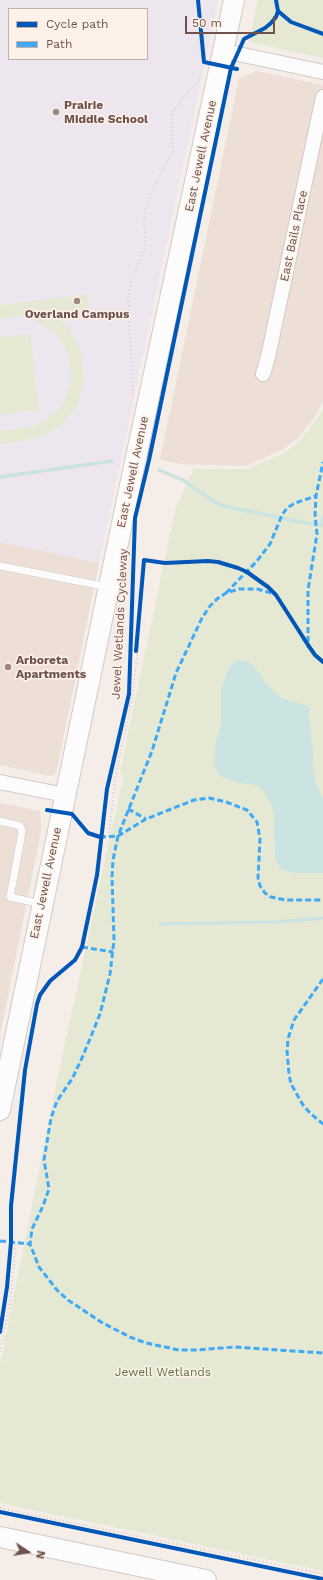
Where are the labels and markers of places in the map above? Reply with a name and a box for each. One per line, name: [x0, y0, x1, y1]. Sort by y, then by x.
place label: Prairie Middle School: [64, 98, 148, 126]
marker: Prairie Middle School: [51, 107, 61, 117]
marker: Overland Campus: [72, 296, 82, 306]
place label: Overland Campus: [25, 307, 129, 321]
place label: Arboreta Apartments: [16, 653, 86, 681]
marker: Arboreta Apartments: [3, 662, 13, 672]

